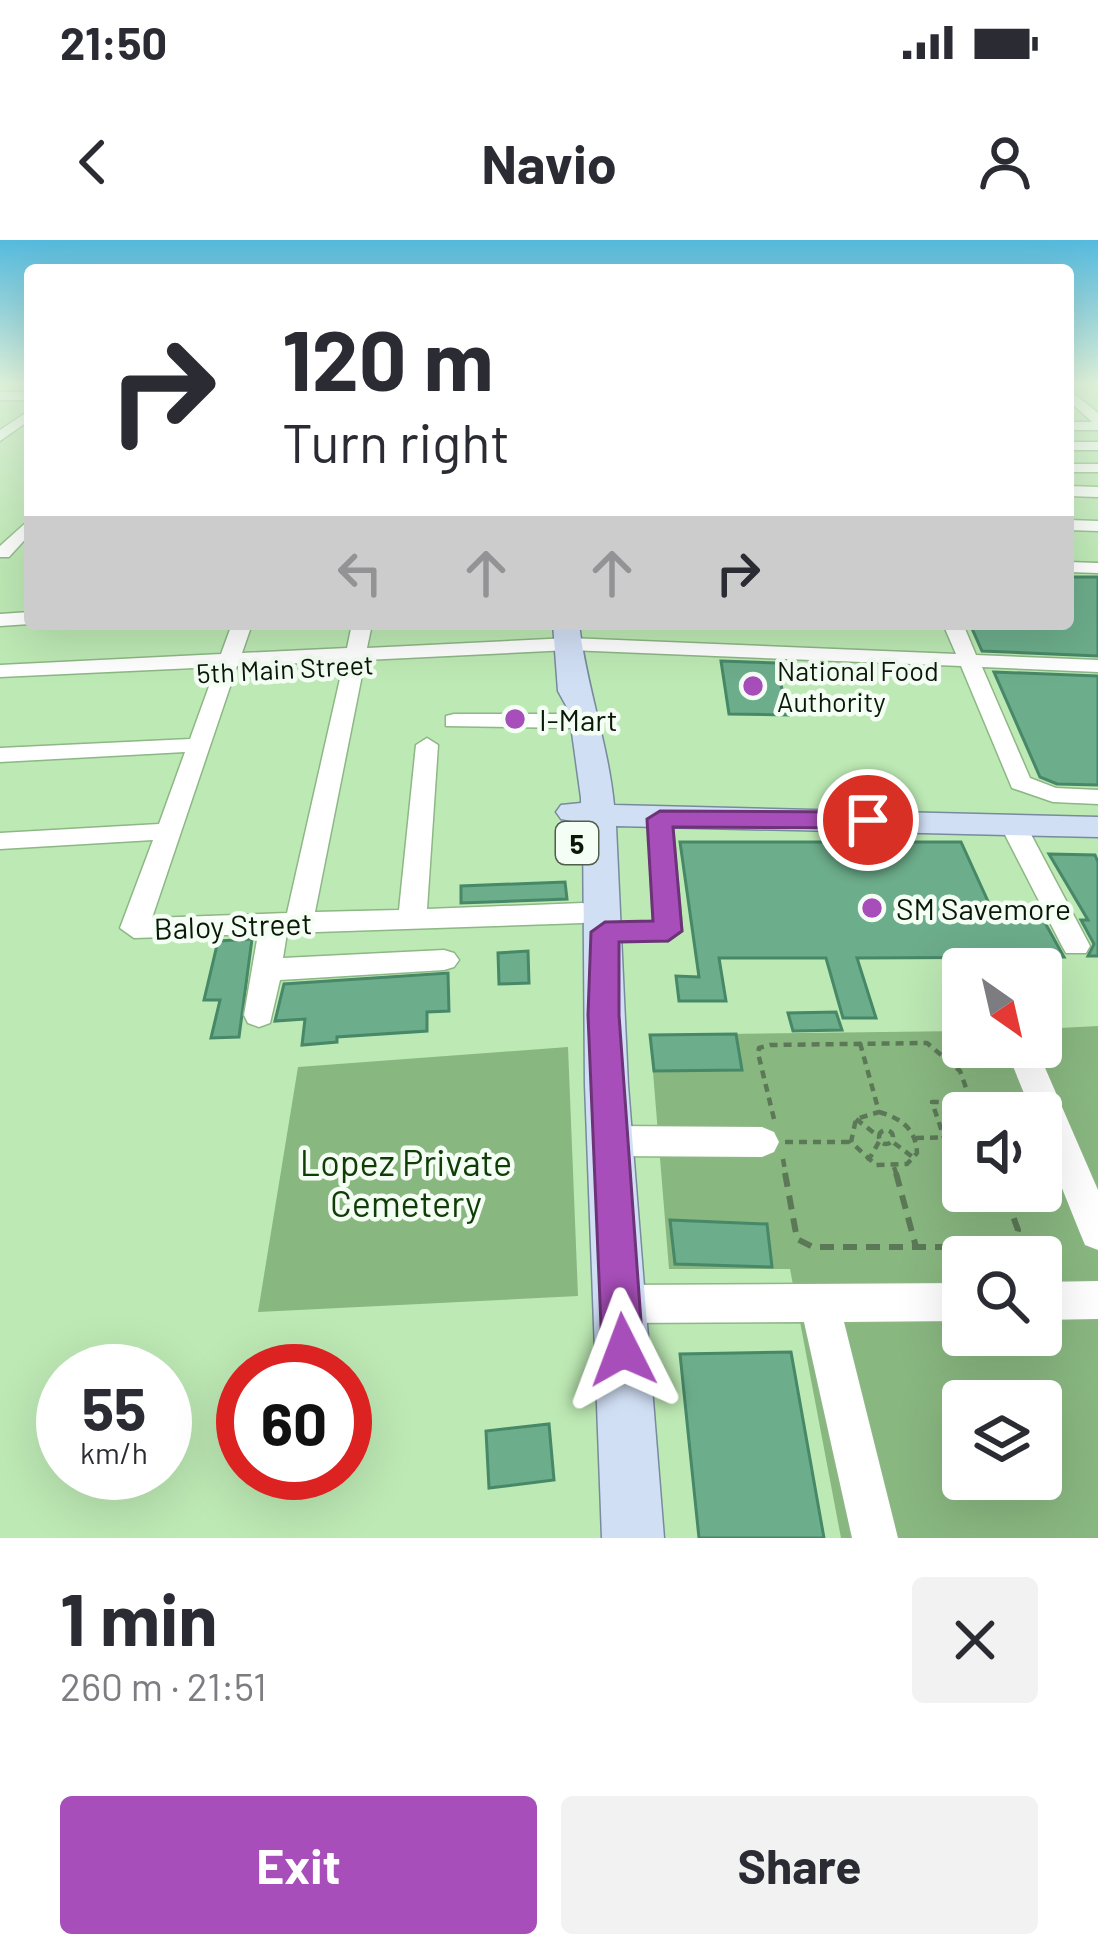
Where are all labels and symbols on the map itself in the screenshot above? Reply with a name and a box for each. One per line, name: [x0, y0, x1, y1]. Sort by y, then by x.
street label: 5th Main Street: [196, 647, 374, 689]
place label: National Food Authority: [777, 654, 939, 717]
marker: National Food Authority: [740, 673, 766, 699]
place label: I-Mart: [539, 701, 618, 737]
marker: I-Mart: [502, 706, 528, 732]
pin: [817, 769, 919, 871]
road number: 5: [556, 822, 598, 864]
place label: SM Savemore: [896, 890, 1071, 926]
marker: SM Savemore: [859, 895, 885, 921]
street label: Baloy Street: [153, 904, 313, 946]
north arrow: [942, 948, 1062, 1068]
park label: Lopez Private Cemetery: [300, 1140, 512, 1224]
position arrow: [560, 1287, 686, 1413]
speed limit sign: 60: [216, 1344, 372, 1500]

